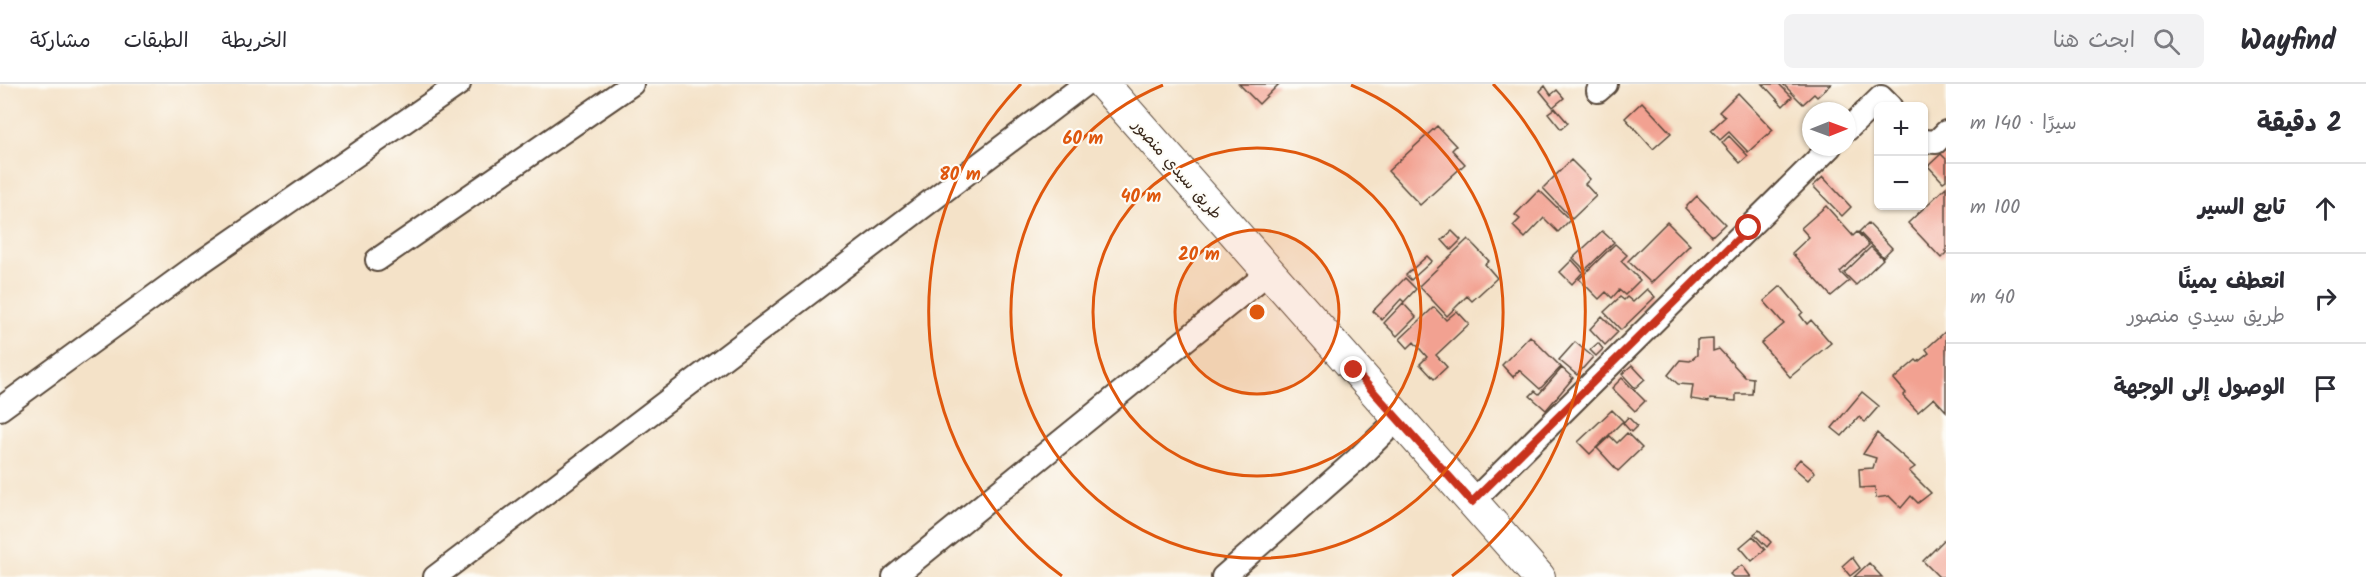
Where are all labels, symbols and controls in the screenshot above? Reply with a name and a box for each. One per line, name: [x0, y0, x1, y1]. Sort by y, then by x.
search box: [1784, 14, 2204, 68]
text: Wayfind: [2240, 19, 2336, 64]
text: ابحث هنا: [2053, 24, 2135, 59]
text: مشاركة: [30, 25, 91, 58]
text: الطبقات: [124, 25, 189, 58]
text: الخريطة: [222, 25, 287, 58]
icon: search: [2150, 25, 2183, 58]
north arrow: [1802, 102, 1856, 156]
map controls: [1874, 102, 1928, 210]
button: +: [1874, 102, 1928, 156]
text: 2 دقيقة: [2257, 103, 2342, 145]
text: سيرًا · 140 m: [1970, 108, 2077, 140]
street label: طريق سيدي منصور: [1125, 113, 1228, 226]
text: 60 m: [1063, 125, 1104, 154]
button: −: [1874, 156, 1928, 210]
text: 80 m: [939, 161, 981, 190]
text: 40 m: [1121, 183, 1162, 212]
text: تابع السير: [2198, 191, 2285, 226]
text: 100 m: [1970, 192, 2020, 224]
icon: ahead: [2309, 192, 2342, 225]
route start: [1735, 214, 1761, 240]
text: 20 m: [1178, 241, 1220, 270]
text: انعطف يمينًا: [2178, 265, 2285, 300]
text: 40 m: [1970, 282, 2015, 314]
icon: right: [2309, 282, 2342, 315]
text: طريق سيدي منصور: [2127, 301, 2285, 333]
centre of rings: [1247, 302, 1267, 322]
route end: [1340, 356, 1366, 382]
text: الوصول إلى الوجهة: [2113, 371, 2285, 406]
icon: arrive: [2309, 372, 2342, 405]

